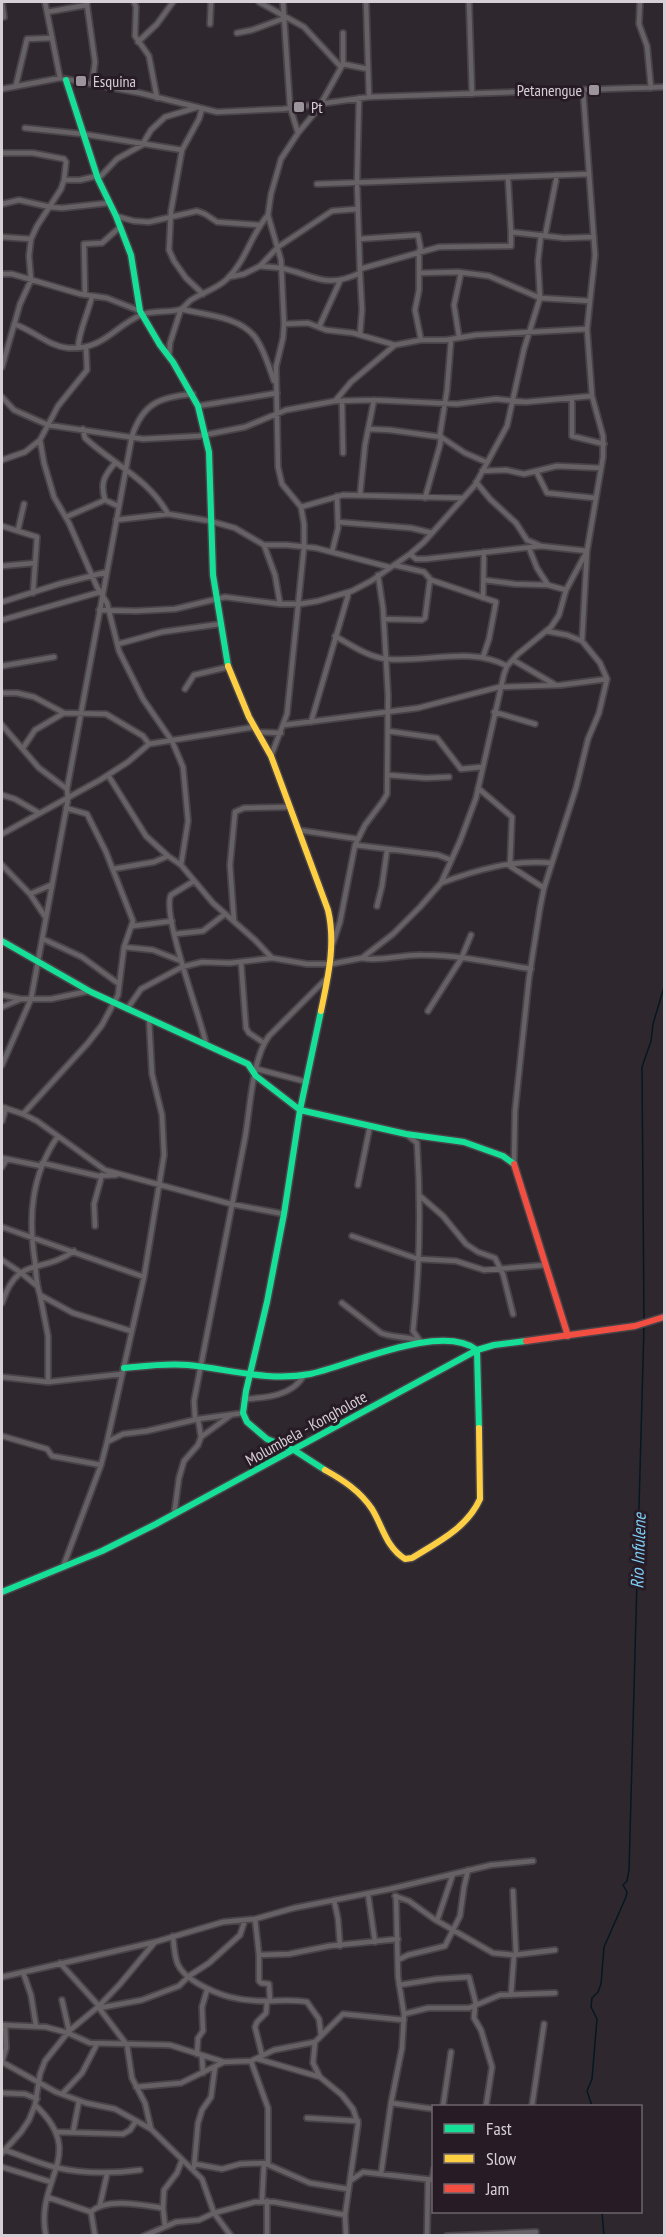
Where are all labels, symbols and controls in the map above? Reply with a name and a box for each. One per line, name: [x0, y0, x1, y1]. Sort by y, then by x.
place label: Esquina: [93, 71, 136, 91]
marker: Esquina: [74, 74, 88, 88]
place label: Petanengue: [517, 80, 582, 100]
marker: Petanengue: [587, 83, 601, 97]
place label: Pt: [311, 97, 323, 117]
marker: Pt: [292, 100, 306, 114]
street label: Molumbela - Kongholote: [242, 1386, 370, 1470]
water label: Rio Infulene: [625, 1511, 651, 1589]
legend: [432, 2105, 642, 2213]
text: Fast: [486, 2117, 512, 2140]
text: Slow: [486, 2147, 517, 2170]
text: Jam: [485, 2177, 509, 2200]

